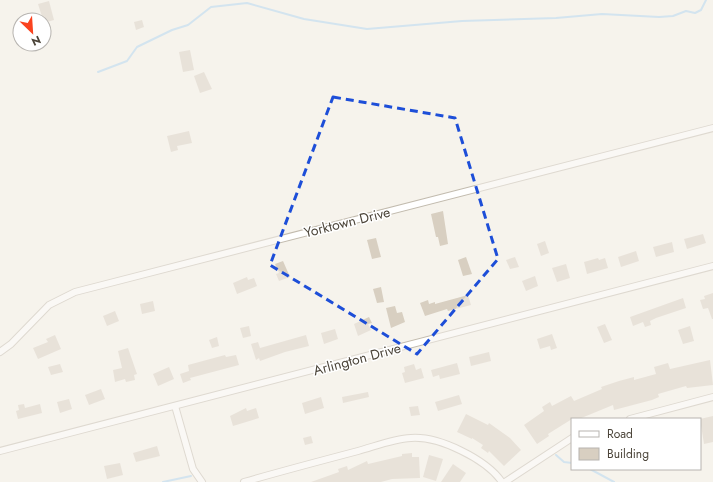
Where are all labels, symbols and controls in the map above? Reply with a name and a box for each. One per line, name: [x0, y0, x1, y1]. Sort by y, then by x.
north arrow: [12, 12, 52, 52]
text: N: [29, 32, 44, 50]
street label: Yorktown Drive: [302, 202, 392, 242]
street label: Arlington Drive: [311, 338, 403, 380]
legend: [571, 418, 701, 470]
text: Road: [607, 425, 633, 443]
text: Building: [607, 445, 649, 463]

